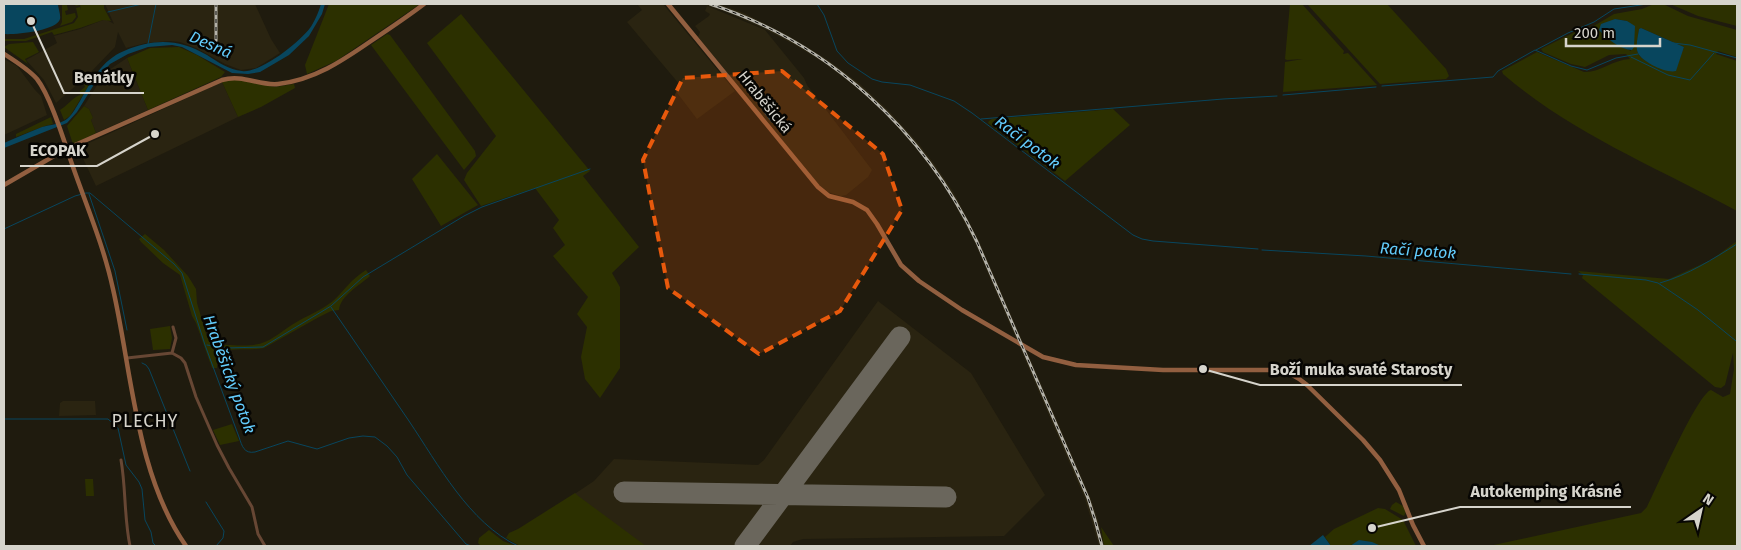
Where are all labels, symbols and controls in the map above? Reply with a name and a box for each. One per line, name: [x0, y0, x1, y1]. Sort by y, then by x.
scale bar: [1566, 15, 1660, 47]
text: 200 m: [1574, 24, 1615, 42]
water label: Desná: [187, 27, 235, 62]
callout: Benátky: [64, 62, 144, 93]
street label: Hraběšická: [734, 67, 796, 137]
text: Benátky: [74, 68, 135, 87]
water label: Račí potok: [991, 112, 1064, 173]
callout: ECOPAK: [20, 135, 97, 166]
text: ECOPAK: [30, 141, 87, 160]
water label: Račí potok: [1379, 238, 1457, 263]
water label: Hraběšický potok: [199, 312, 260, 436]
callout: Boží muka svaté Starosty: [1260, 354, 1462, 385]
text: Boží muka svaté Starosty: [1270, 360, 1453, 379]
district label: PLECHY: [111, 410, 179, 432]
callout: Autokemping Krásné: [1460, 476, 1631, 507]
text: Autokemping Krásné: [1469, 482, 1622, 501]
north arrow: [1676, 485, 1726, 535]
text: N: [1699, 490, 1717, 509]

